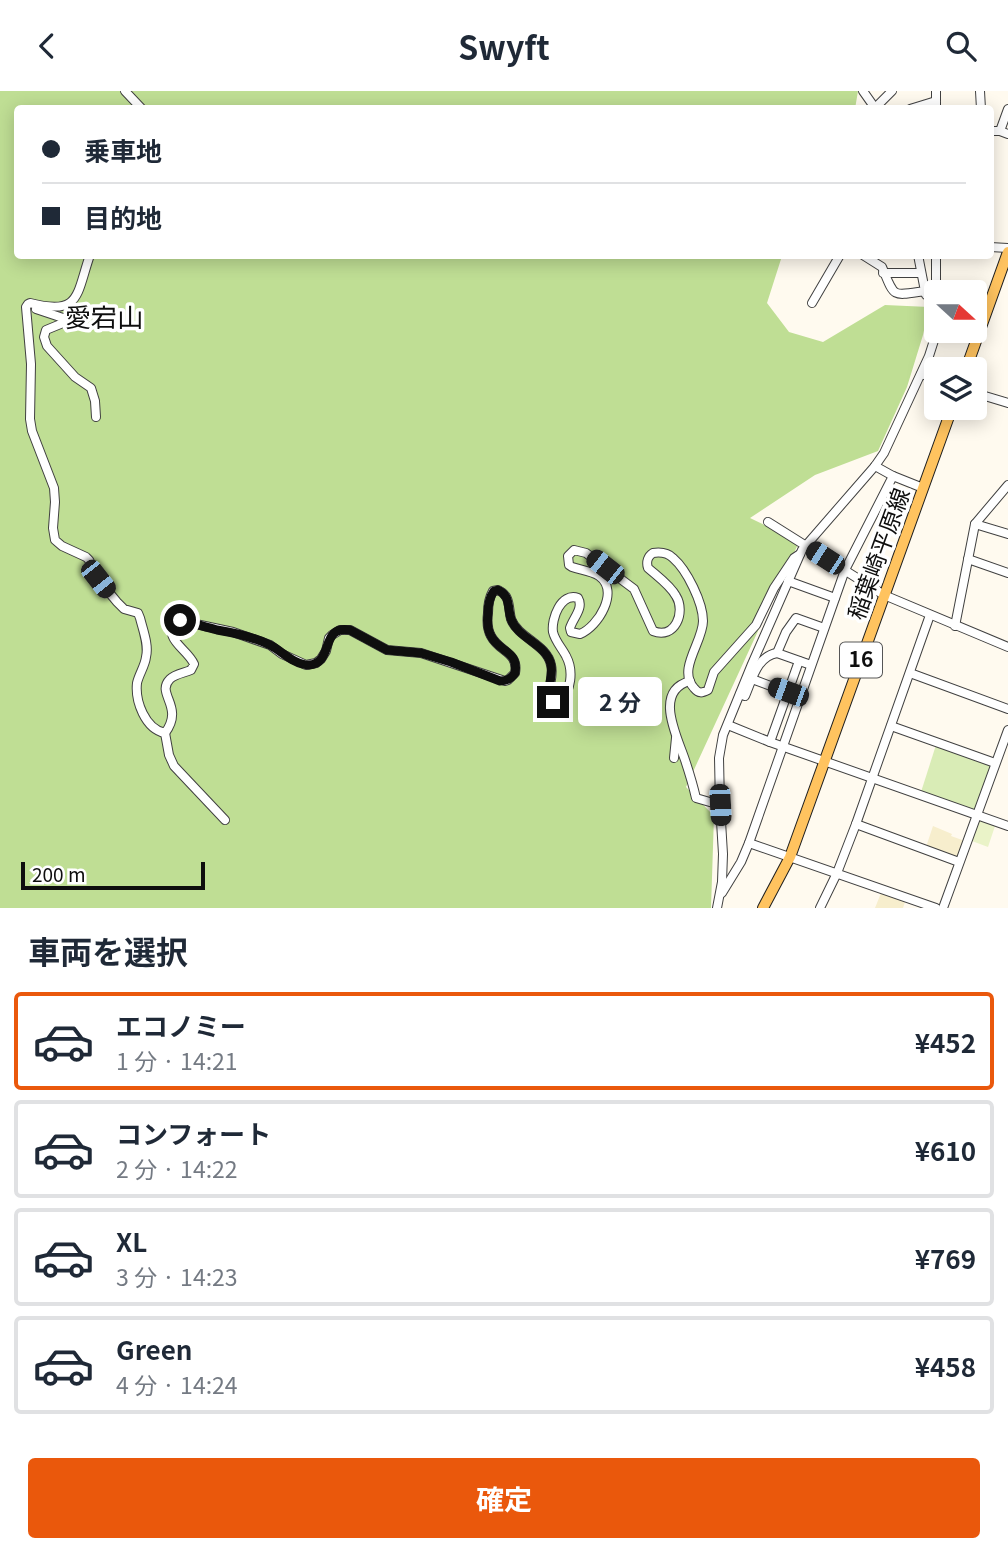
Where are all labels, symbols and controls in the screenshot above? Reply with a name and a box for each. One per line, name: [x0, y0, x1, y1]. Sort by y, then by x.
text: Swyft: [458, 23, 550, 69]
icon: back: [28, 27, 66, 65]
icon: search: [942, 27, 980, 65]
text: 乗車地: [84, 131, 162, 168]
text: 目的地: [84, 198, 162, 235]
north arrow: [924, 280, 987, 343]
map controls: [924, 280, 987, 420]
district label: 愛宕山: [65, 297, 143, 334]
button: layers: [924, 357, 987, 420]
street label: 稲葉崎平原線: [838, 483, 917, 624]
car: [802, 538, 849, 578]
car: [582, 546, 629, 588]
car: [77, 556, 120, 602]
route start: [164, 604, 196, 636]
road number: 16: [840, 643, 882, 677]
car: [765, 675, 812, 709]
callout: 2 分: [578, 677, 662, 727]
text: 2 分: [599, 684, 641, 718]
route end: [537, 686, 569, 718]
car: [709, 783, 732, 827]
scale bar: [21, 859, 205, 891]
text: 200 m: [32, 860, 86, 887]
text: 車両を選択: [28, 927, 188, 973]
text: エコノミー: [116, 1006, 246, 1043]
icon: car: [32, 1010, 95, 1073]
text: ¥452: [915, 1023, 976, 1060]
text: 1 分 · 14:21: [116, 1043, 238, 1077]
text: コンフォート: [116, 1114, 271, 1151]
icon: car: [32, 1118, 95, 1181]
text: ¥610: [915, 1131, 976, 1168]
text: 2 分 · 14:22: [116, 1151, 238, 1185]
text: XL: [116, 1222, 147, 1259]
icon: car: [32, 1226, 95, 1289]
text: ¥769: [915, 1239, 976, 1276]
text: 3 分 · 14:23: [116, 1259, 238, 1293]
text: Green: [116, 1330, 192, 1367]
icon: car: [32, 1334, 95, 1397]
text: ¥458: [915, 1347, 976, 1384]
text: 4 分 · 14:24: [116, 1367, 238, 1401]
button: 確定: [28, 1458, 980, 1538]

